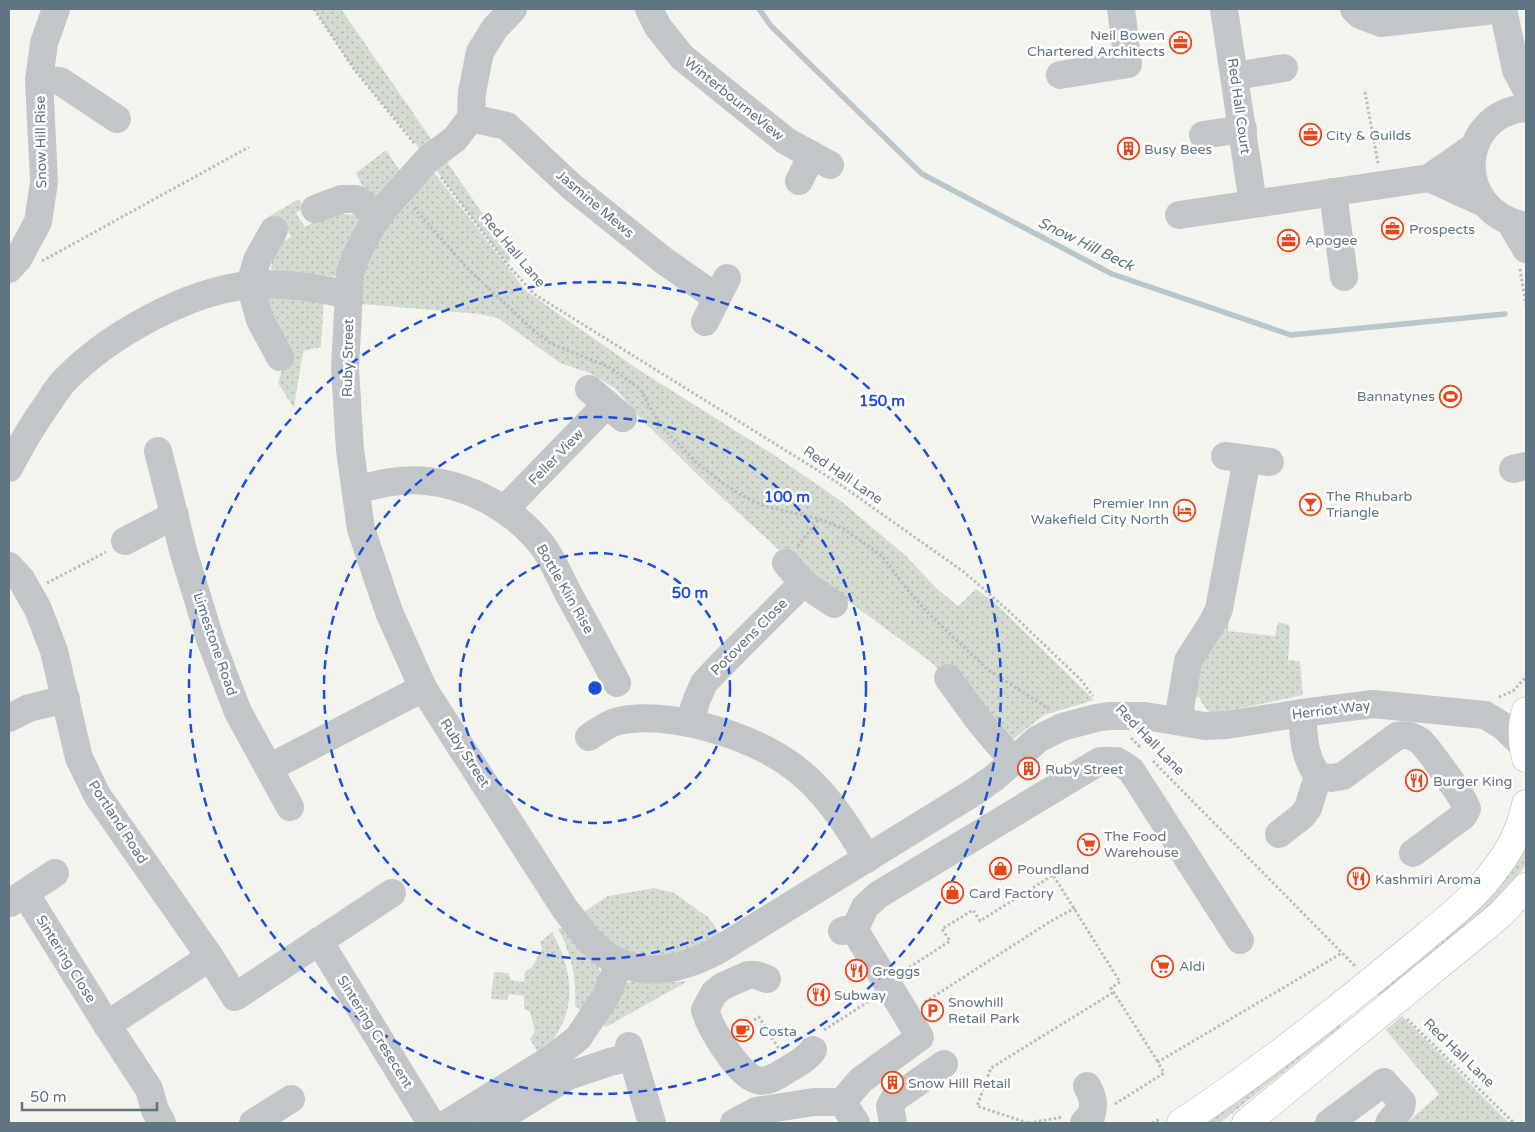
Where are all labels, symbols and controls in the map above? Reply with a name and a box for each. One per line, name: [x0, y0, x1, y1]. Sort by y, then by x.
place label: Neil Bowen Chartered Architects: [1027, 27, 1165, 60]
office icon: Neil Bowen Chartered Architects: [1169, 31, 1193, 55]
street label: WinterbourneView: [681, 54, 787, 144]
street label: Red Hall Court: [1224, 57, 1254, 156]
street label: Snow Hill Rise: [32, 95, 50, 189]
office icon: City & Guilds: [1298, 123, 1322, 147]
place label: City & Guilds: [1326, 127, 1411, 144]
building icon: Busy Bees: [1116, 137, 1140, 161]
place label: Busy Bees: [1144, 141, 1212, 158]
street label: Jasmine Mews: [553, 166, 638, 242]
street label: Red Hall Lane: [477, 209, 549, 291]
water label: Snow Hill Beck: [1035, 213, 1138, 276]
office icon: Prospects: [1381, 217, 1405, 241]
place label: Prospects: [1409, 221, 1475, 238]
office icon: Apogee: [1277, 228, 1301, 252]
place label: Apogee: [1305, 232, 1357, 249]
street label: Ruby Street: [339, 318, 357, 397]
sports icon: Bannatynes: [1439, 384, 1463, 408]
place label: Bannatynes: [1357, 388, 1435, 405]
text: 150 m: [859, 392, 905, 410]
street label: Feller View: [525, 425, 587, 489]
street label: Red Hall Lane: [800, 442, 886, 508]
text: 100 m: [764, 488, 810, 506]
place label: The Rhubarb Triangle: [1326, 488, 1413, 521]
bar icon: The Rhubarb Triangle: [1298, 492, 1322, 516]
place label: Premier Inn Wakefield City North: [1031, 495, 1169, 528]
hotel icon: Premier Inn Wakefield City North: [1173, 499, 1197, 523]
street label: Bottle Klin Rise: [533, 541, 598, 637]
text: 50 m: [672, 584, 708, 602]
street label: Limestone Road: [189, 590, 241, 698]
street label: Potovens Close: [707, 595, 791, 679]
centre of rings: [586, 679, 604, 697]
street label: Herriot Way: [1291, 697, 1372, 723]
street label: Red Hall Lane: [1112, 701, 1188, 779]
street label: Ruby Street: [437, 715, 494, 791]
building icon: Ruby Street: [1017, 757, 1041, 781]
place label: Ruby Street: [1045, 761, 1124, 778]
restaurant icon: Burger King: [1405, 769, 1429, 793]
place label: Burger King: [1433, 773, 1512, 790]
street label: Portland Road: [85, 777, 151, 867]
place label: The Food Warehouse: [1104, 828, 1179, 861]
supermarket icon: The Food Warehouse: [1076, 832, 1100, 856]
shop icon: Poundland: [989, 857, 1013, 881]
place label: Poundland: [1017, 861, 1089, 878]
restaurant icon: Kashmiri Aroma: [1347, 867, 1371, 891]
place label: Kashmiri Aroma: [1375, 871, 1481, 888]
shop icon: Card Factory: [941, 881, 965, 905]
place label: Card Factory: [969, 885, 1054, 902]
street label: Sintering Close: [32, 912, 100, 1006]
supermarket icon: Aldi: [1151, 954, 1175, 978]
place label: Aldi: [1179, 958, 1205, 975]
restaurant icon: Greggs: [844, 959, 868, 983]
place label: Greggs: [872, 963, 920, 980]
street label: Sintering Cresecent: [333, 972, 417, 1092]
restaurant icon: Subway: [806, 983, 830, 1007]
place label: Subway: [834, 987, 887, 1004]
place label: Snowhill Retail Park: [948, 994, 1020, 1027]
parking icon: Snowhill Retail Park: [920, 998, 944, 1022]
street label: Red Hall Lane: [1420, 1015, 1498, 1091]
cafe icon: Costa: [731, 1019, 755, 1043]
place label: Costa: [759, 1023, 797, 1040]
building icon: Snow Hill Retail: [880, 1071, 904, 1095]
place label: Snow Hill Retail: [908, 1075, 1011, 1092]
scale bar: [22, 1080, 158, 1112]
text: 50 m: [30, 1088, 67, 1106]

